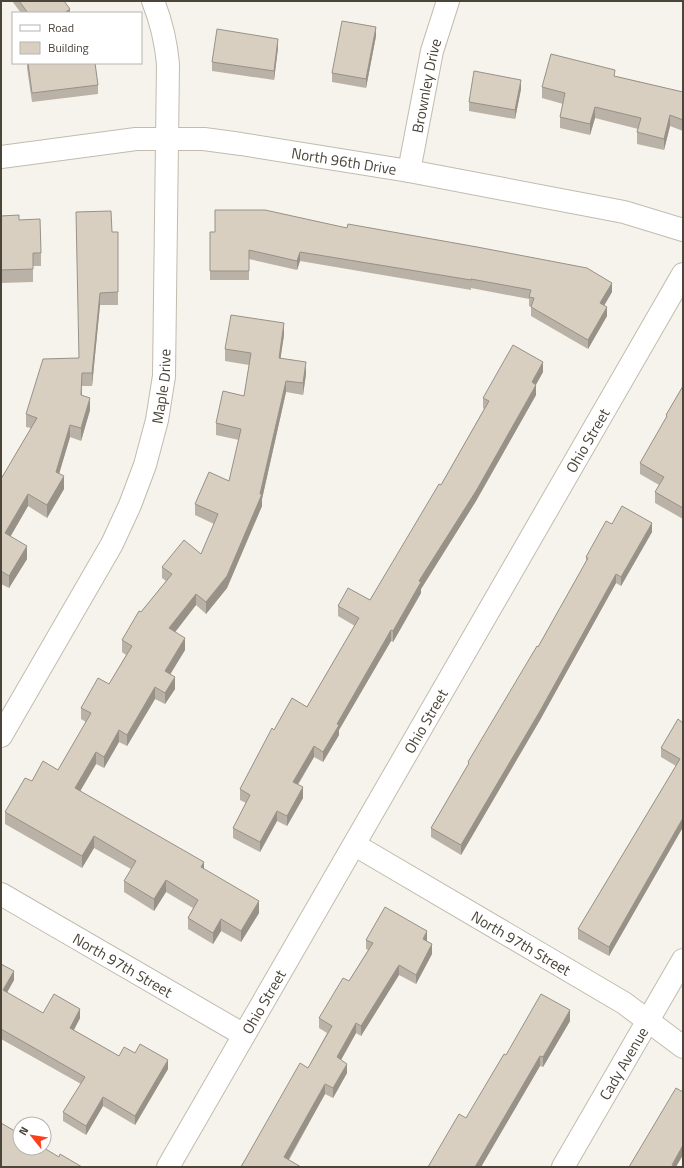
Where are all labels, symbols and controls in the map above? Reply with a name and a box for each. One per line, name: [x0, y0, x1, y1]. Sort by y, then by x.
legend: [12, 12, 142, 64]
text: Road: [48, 18, 74, 37]
street label: Brownley Drive: [405, 35, 447, 135]
text: Building: [48, 38, 89, 57]
street label: North 96th Drive: [290, 141, 398, 180]
street label: Maple Drive: [145, 349, 176, 425]
street label: Ohio Street: [559, 403, 615, 477]
street label: Ohio Street: [398, 684, 453, 757]
street label: North 97th Street: [467, 904, 576, 981]
street label: North 97th Street: [69, 927, 178, 1003]
street label: Ohio Street: [236, 964, 292, 1038]
street label: Cady Avenue: [593, 1022, 653, 1104]
north arrow: [12, 1116, 52, 1156]
text: N: [15, 1124, 32, 1138]

